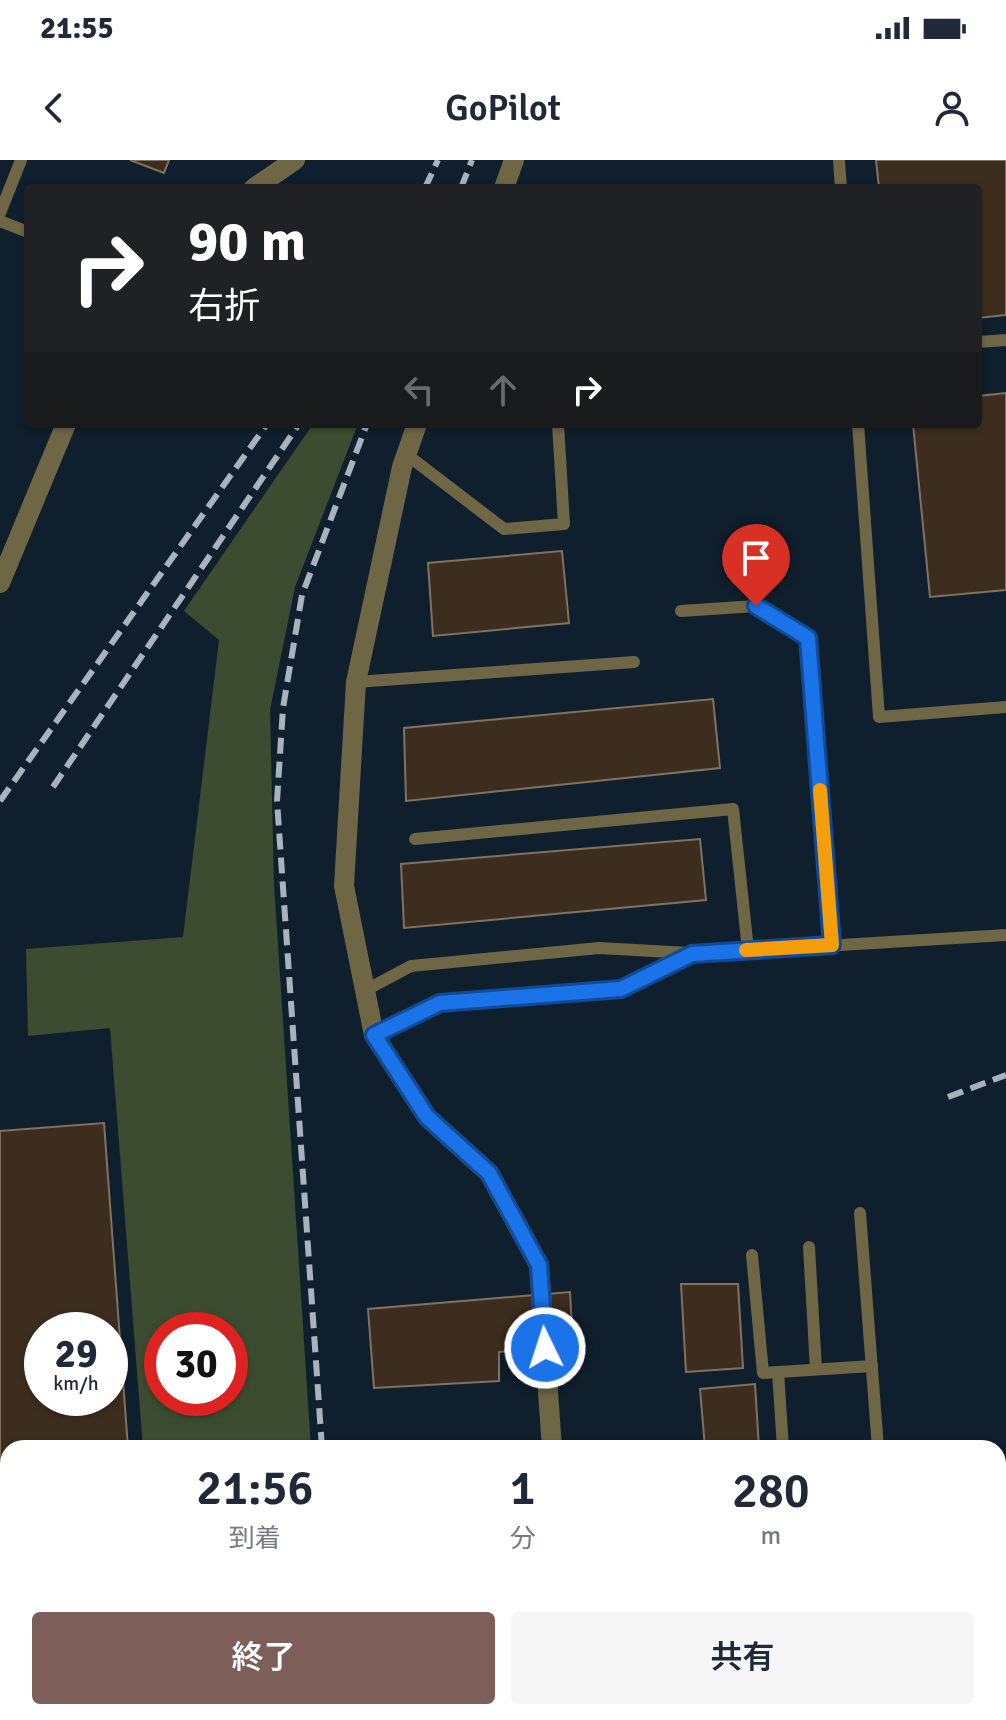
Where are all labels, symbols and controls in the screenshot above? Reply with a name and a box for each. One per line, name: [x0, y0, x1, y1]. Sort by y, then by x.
text: 21:55: [40, 10, 114, 47]
icon: back: [32, 86, 76, 130]
text: GoPilot: [445, 86, 561, 131]
icon: person: [930, 86, 974, 130]
text: 90 m: [188, 207, 306, 276]
icon: right: [56, 216, 160, 320]
text: 右折: [188, 284, 260, 329]
icon: left: [397, 368, 441, 412]
icon: ahead: [481, 368, 525, 412]
icon: right: [565, 368, 609, 412]
pin: [722, 524, 790, 606]
icon: arrive: [734, 536, 778, 580]
position arrow: [503, 1306, 587, 1390]
speed limit sign: 30: [144, 1312, 248, 1416]
text: 29: [54, 1329, 98, 1379]
text: km/h: [53, 1371, 99, 1396]
text: 21:56: [196, 1459, 313, 1518]
text: 1: [510, 1459, 536, 1518]
text: 280: [732, 1462, 810, 1521]
text: m: [761, 1520, 781, 1552]
text: 到着: [229, 1523, 281, 1555]
text: 分: [510, 1523, 536, 1555]
button: 終了: [32, 1612, 495, 1704]
button: 共有: [511, 1612, 974, 1704]

